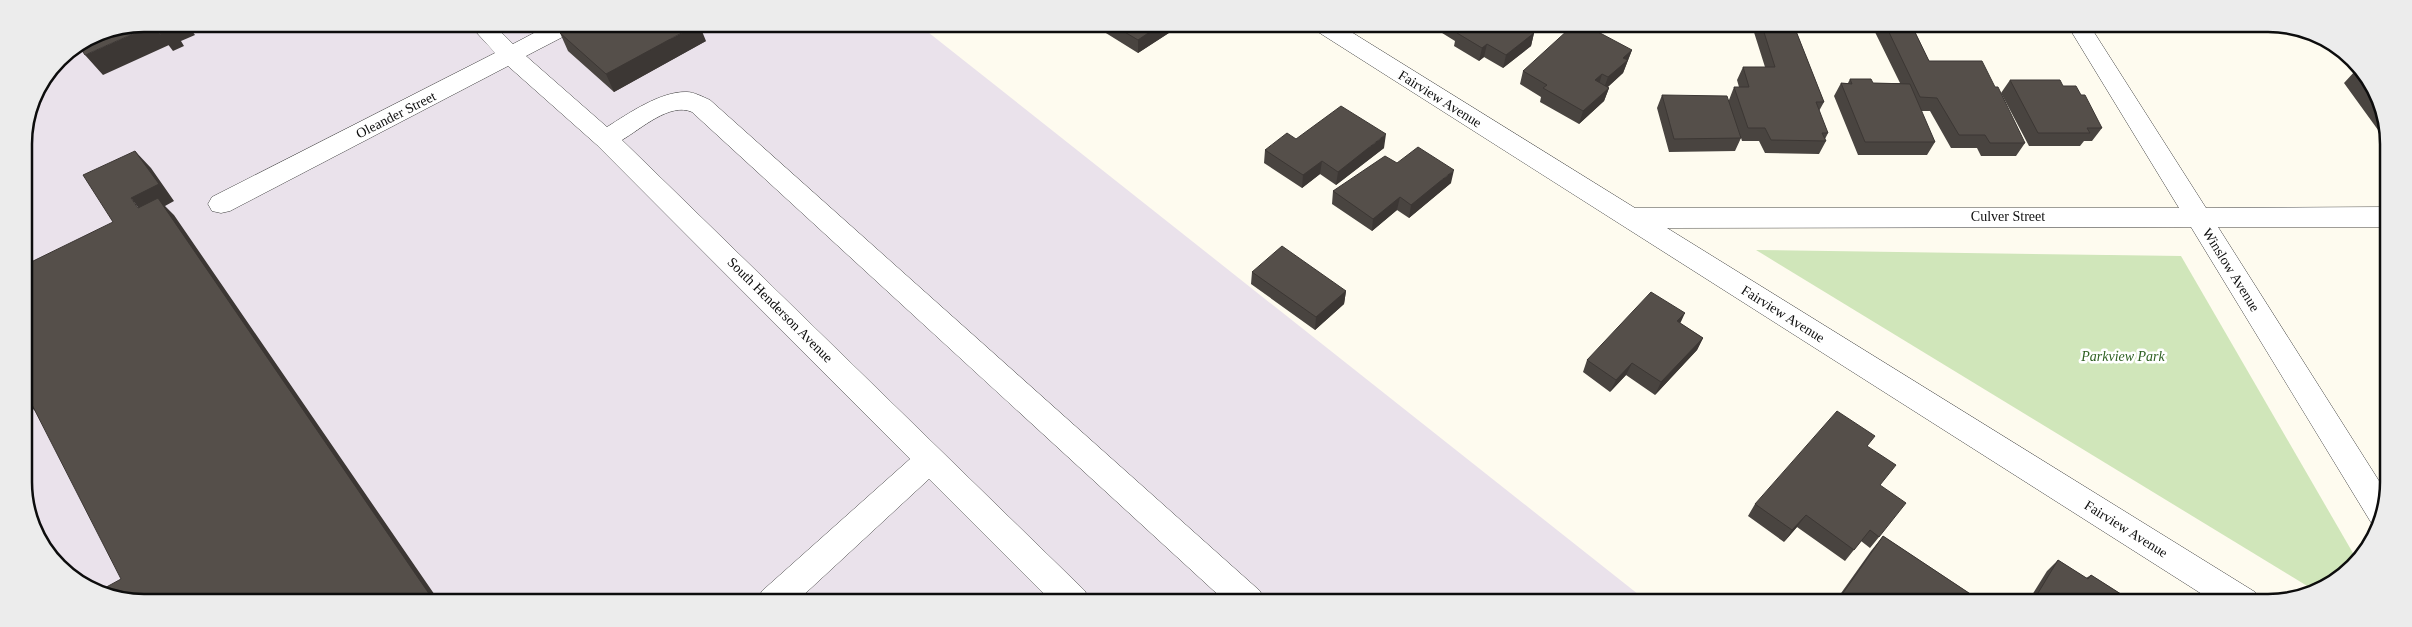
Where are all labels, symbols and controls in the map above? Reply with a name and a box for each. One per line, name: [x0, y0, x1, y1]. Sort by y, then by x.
street label: Fairview Avenue: [1396, 67, 1484, 131]
street label: Oleander Street: [354, 88, 438, 142]
street label: Culver Street: [1971, 209, 2045, 224]
street label: Winslow Avenue: [2199, 226, 2263, 314]
street label: South Henderson Avenue: [724, 254, 836, 366]
street label: Fairview Avenue: [1739, 282, 1827, 346]
park label: Parkview Park: [2080, 349, 2166, 364]
street label: Fairview Avenue: [2082, 497, 2170, 561]

